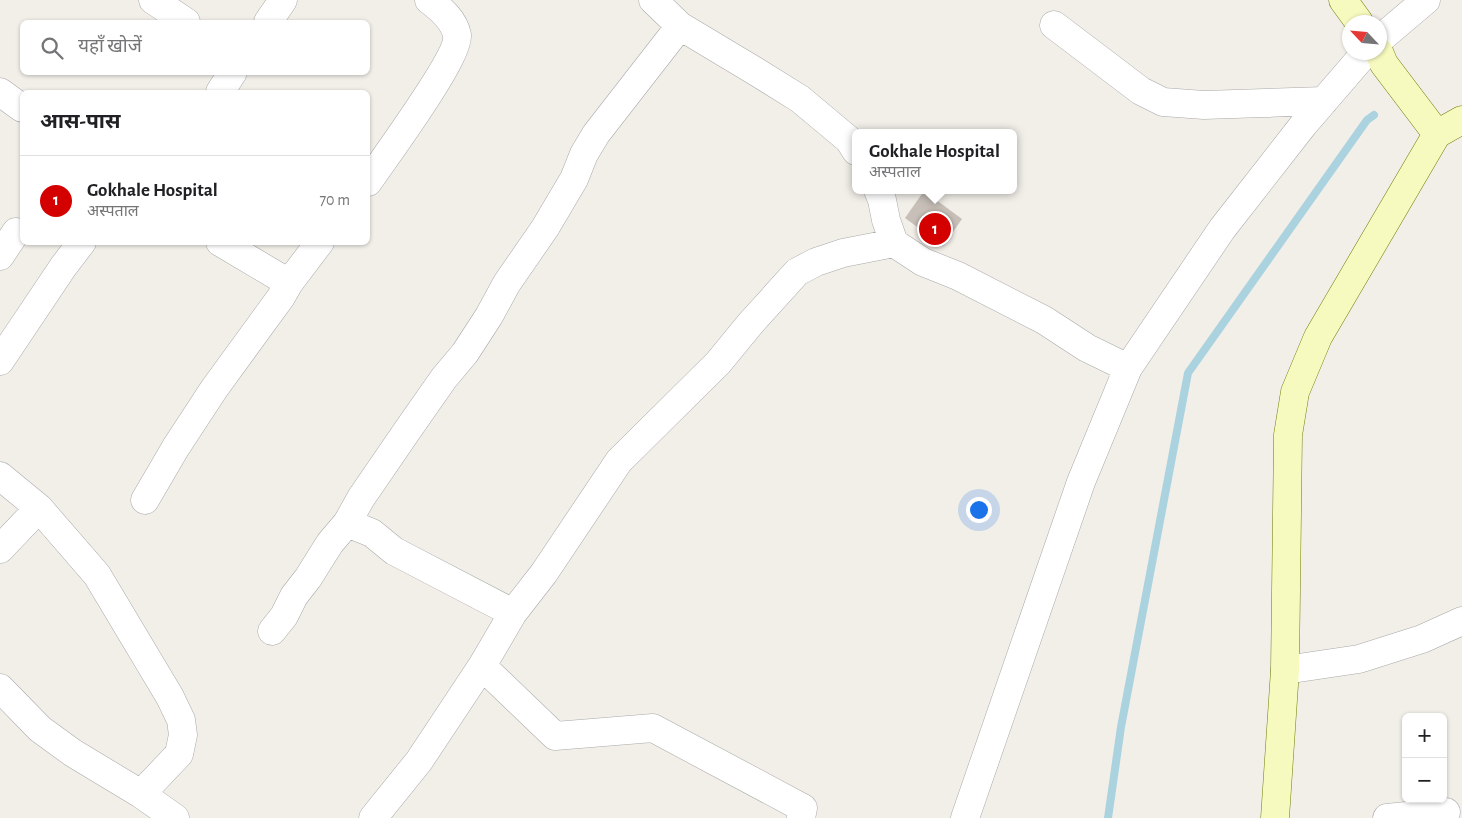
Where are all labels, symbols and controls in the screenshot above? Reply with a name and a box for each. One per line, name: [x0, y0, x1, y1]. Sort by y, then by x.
north arrow: [1342, 15, 1387, 60]
search box: [20, 20, 370, 75]
icon: search: [38, 34, 66, 62]
text: यहाँ खोजें: [78, 37, 142, 56]
text: आस-पास: [40, 111, 121, 132]
popup: [852, 129, 1017, 194]
text: Gokhale Hospital: [869, 142, 1000, 161]
text: अस्पताल: [869, 164, 921, 180]
text: Gokhale Hospital: [87, 181, 218, 200]
text: 1: [53, 192, 59, 208]
text: 70 m: [319, 192, 350, 208]
text: अस्पताल: [87, 203, 139, 219]
pin: 1: [919, 210, 951, 248]
your location: [966, 497, 992, 523]
map controls: [1402, 713, 1447, 803]
button: +: [1402, 713, 1447, 758]
button: −: [1402, 758, 1447, 803]

